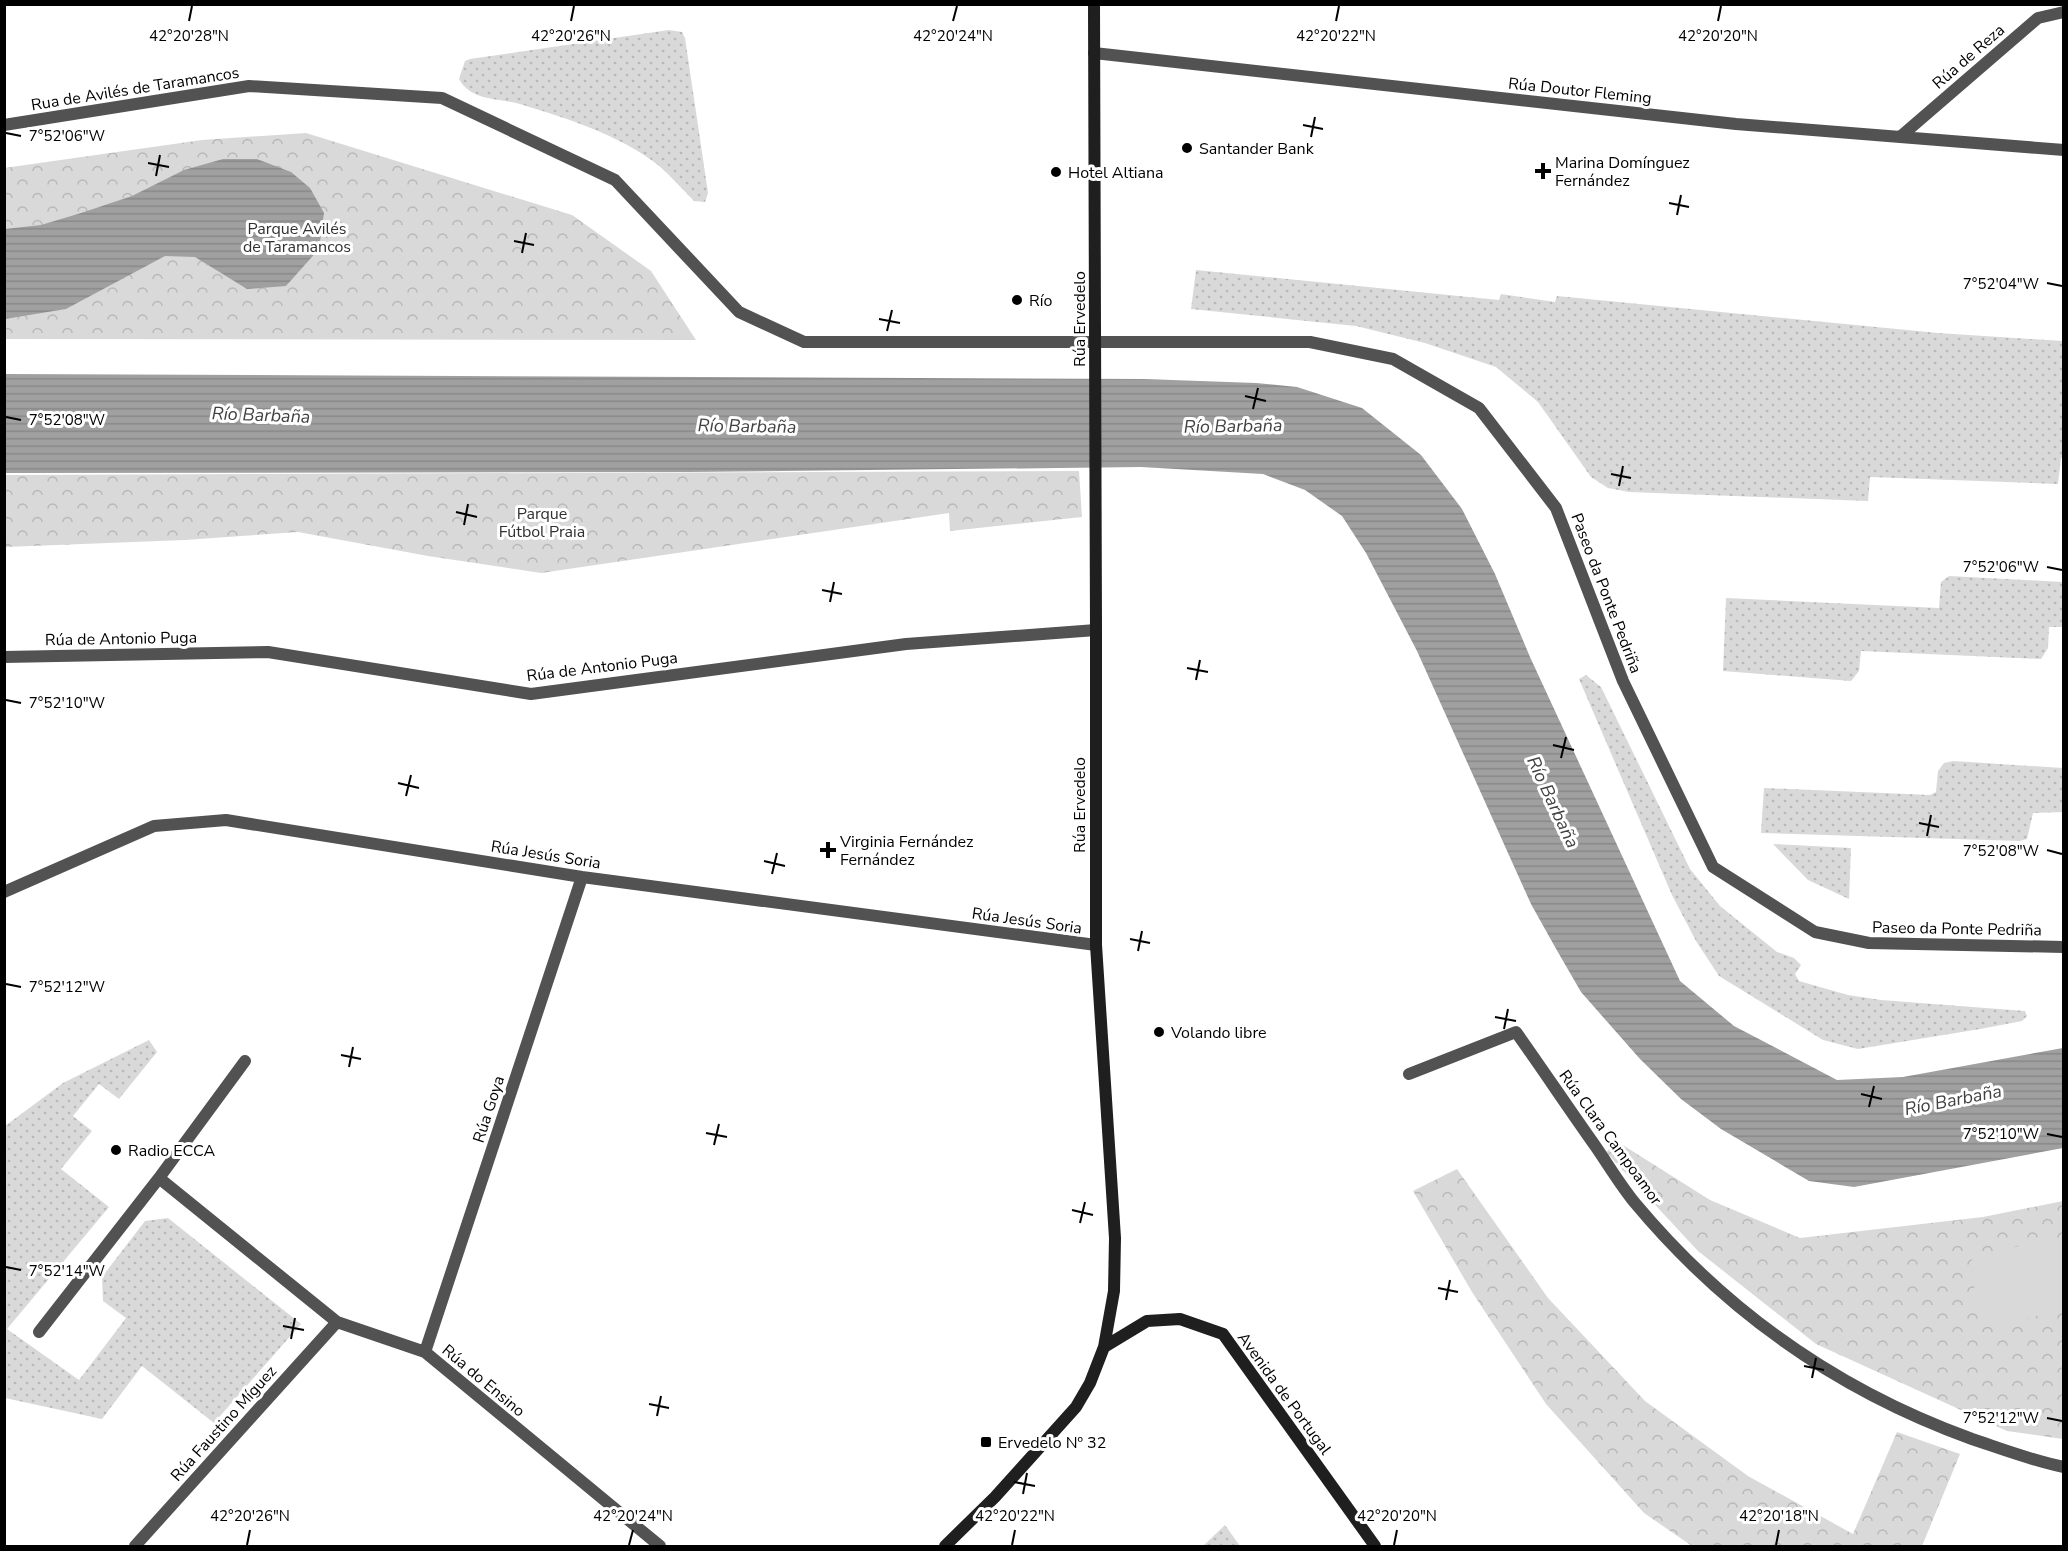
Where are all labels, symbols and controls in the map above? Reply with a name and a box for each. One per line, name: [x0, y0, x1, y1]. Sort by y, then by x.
street label: Rúa de Reza: [1928, 19, 2009, 94]
text: 42°20'28"N: [149, 26, 229, 46]
text: 42°20'26"N: [531, 26, 611, 46]
text: 42°20'24"N: [913, 26, 993, 46]
text: 42°20'22"N: [1296, 26, 1376, 46]
text: 42°20'20"N: [1678, 26, 1758, 46]
street label: Rua de Avilés de Taramancos: [29, 62, 241, 116]
street label: Rúa Doutor Fleming: [1507, 73, 1653, 109]
text: 7°52'06"W: [29, 126, 106, 146]
place label: Santander Bank: [1199, 138, 1315, 160]
marker: Santander Bank: [1180, 141, 1194, 155]
place label: Marina Domínguez Fernández: [1555, 152, 1690, 192]
place label: Hotel Altiana: [1068, 162, 1164, 184]
marker: Marina Domínguez Fernández: [1536, 164, 1550, 178]
marker: Hotel Altiana: [1049, 165, 1063, 179]
park label: Parque Avilés de Taramancos: [243, 218, 351, 258]
street label: Rúa Ervedelo: [1069, 271, 1091, 367]
text: 7°52'04"W: [1963, 274, 2040, 294]
place label: Río: [1029, 290, 1052, 312]
marker: Río: [1010, 293, 1024, 307]
water label: Río Barbaña: [211, 401, 311, 429]
text: 7°52'08"W: [29, 410, 106, 430]
water label: Río Barbaña: [697, 413, 797, 439]
water label: Río Barbaña: [1183, 413, 1283, 439]
park label: Parque Fútbol Praia: [499, 503, 585, 543]
street label: Paseo da Ponte Pedriña: [1565, 510, 1647, 677]
text: 7°52'06"W: [1963, 557, 2040, 577]
street label: Rúa de Antonio Puga: [45, 627, 197, 651]
street label: Rúa de Antonio Puga: [525, 647, 679, 687]
text: 7°52'10"W: [29, 693, 106, 713]
water label: Río Barbaña: [1521, 752, 1585, 852]
street label: Rúa Ervedelo: [1069, 757, 1091, 853]
place label: Virginia Fernández Fernández: [839, 831, 973, 871]
street label: Rúa Jesús Soria: [489, 835, 602, 875]
text: 7°52'08"W: [1963, 841, 2040, 861]
marker: Virginia Fernández Fernández: [821, 843, 835, 857]
street label: Rúa Jesús Soria: [970, 902, 1083, 940]
street label: Paseo da Ponte Pedriña: [1872, 917, 2042, 941]
text: 7°52'12"W: [29, 977, 106, 997]
place label: Volando libre: [1170, 1022, 1267, 1044]
marker: Volando libre: [1152, 1025, 1166, 1039]
street label: Rúa Clara Campoamor: [1554, 1066, 1667, 1210]
street label: Rúa Goya: [468, 1073, 510, 1146]
water label: Río Barbaña: [1902, 1079, 2004, 1121]
text: 7°52'10"W: [1963, 1124, 2040, 1144]
place label: Radio ECCA: [128, 1140, 215, 1162]
marker: Radio ECCA: [109, 1143, 123, 1157]
text: 7°52'14"W: [29, 1261, 106, 1281]
street label: Avenida de Portugal: [1232, 1328, 1336, 1460]
street label: Rúa do Ensino: [437, 1339, 530, 1422]
street label: Rúa Faustino Míguez: [166, 1361, 282, 1486]
text: 7°52'12"W: [1963, 1408, 2040, 1428]
place label: Ervedelo Nº 32: [998, 1432, 1106, 1454]
marker: Ervedelo Nº 32: [979, 1435, 993, 1449]
text: 42°20'26"N: [210, 1506, 290, 1526]
text: 42°20'24"N: [593, 1506, 673, 1526]
text: 42°20'22"N: [975, 1506, 1055, 1526]
text: 42°20'20"N: [1357, 1506, 1437, 1526]
text: 42°20'18"N: [1739, 1506, 1819, 1526]

